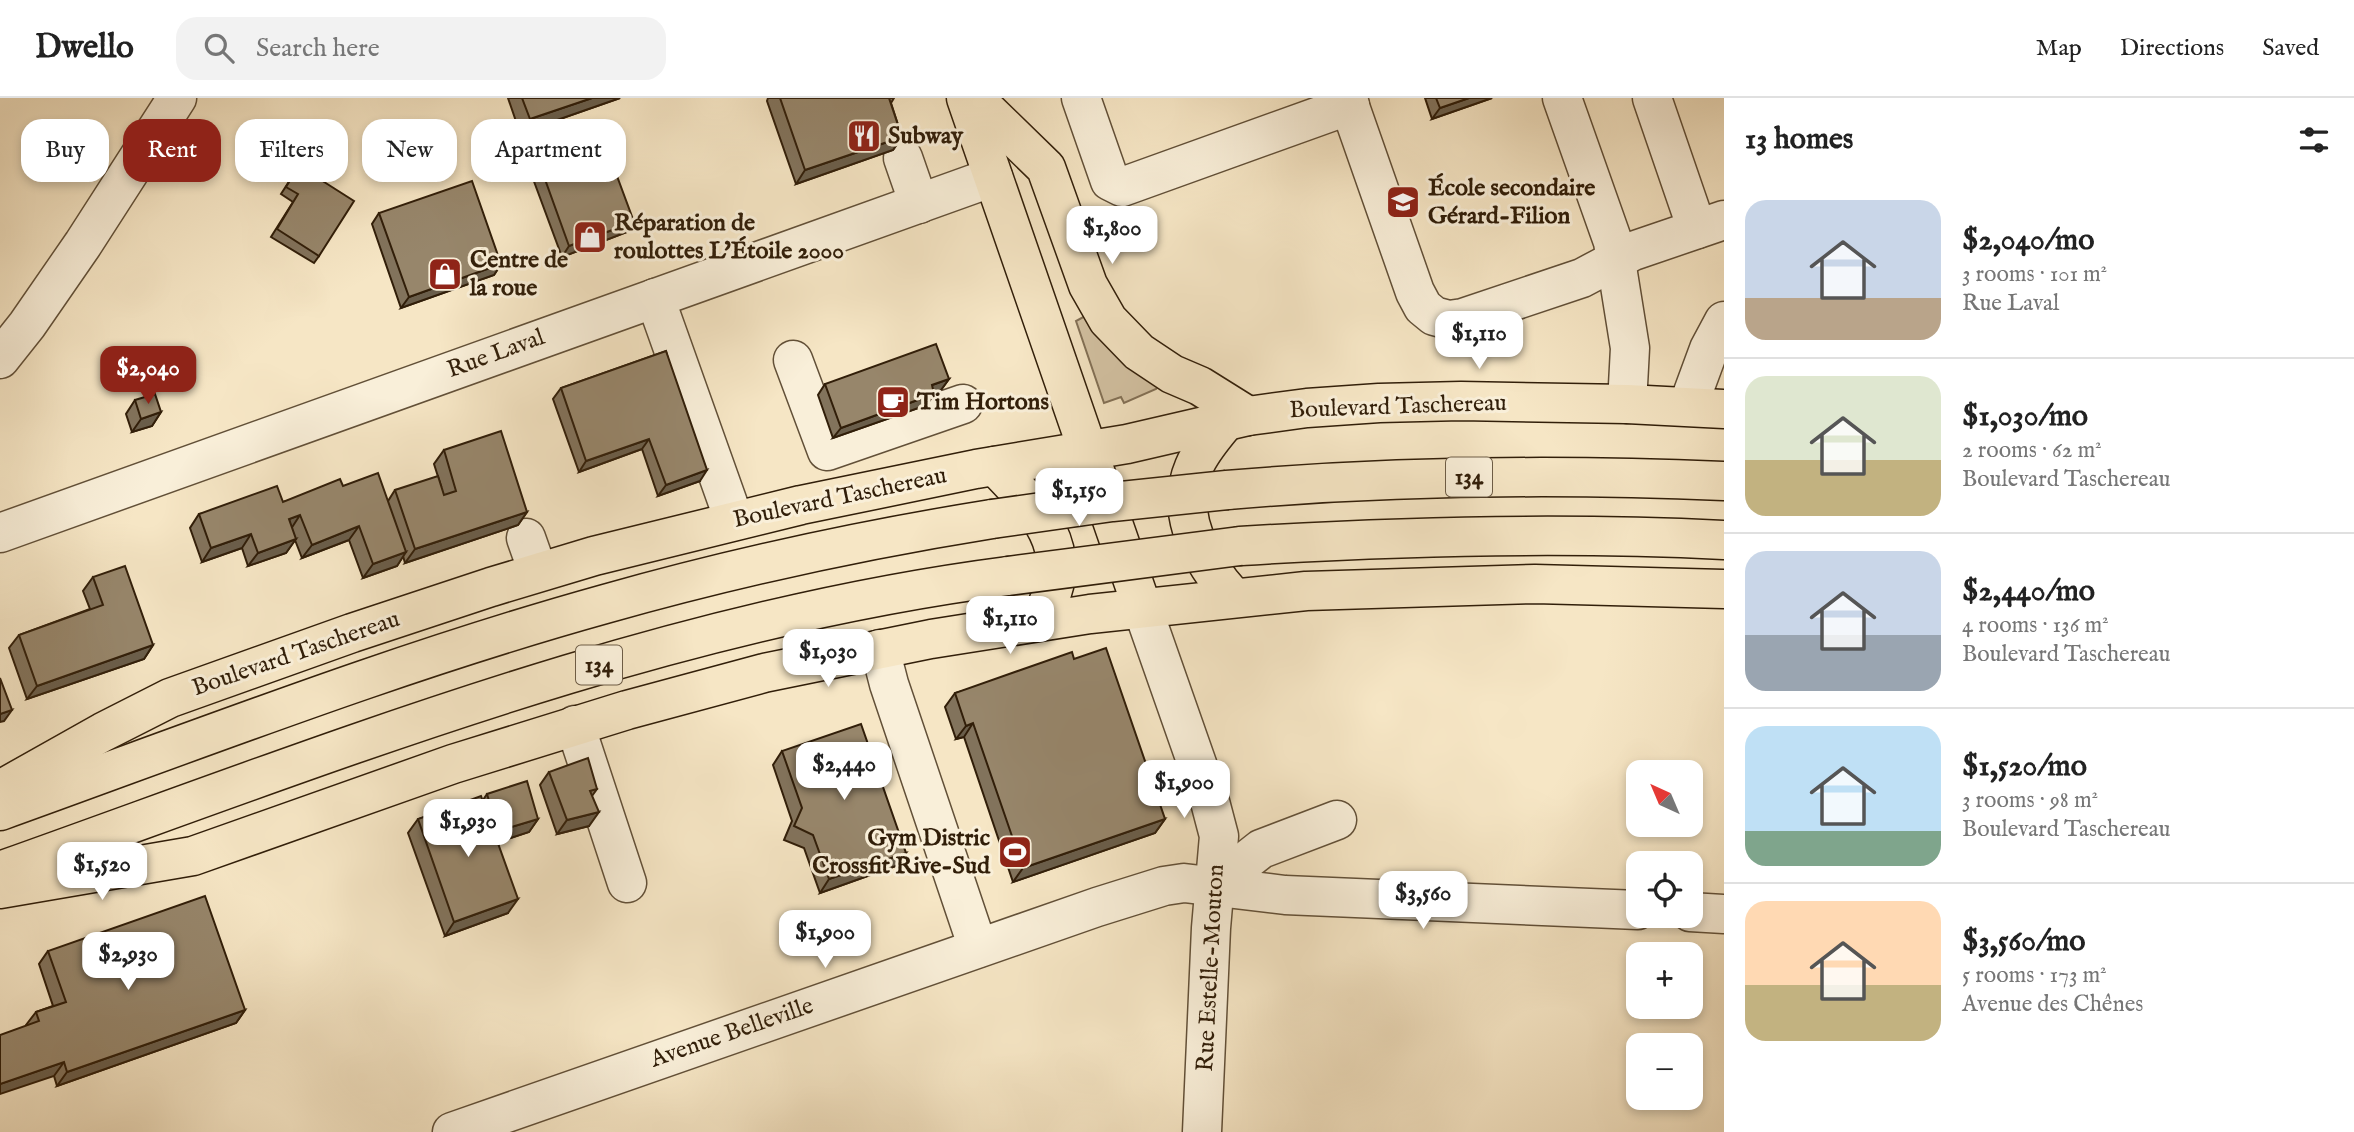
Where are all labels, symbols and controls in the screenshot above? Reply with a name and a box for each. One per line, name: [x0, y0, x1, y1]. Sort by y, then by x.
search box: [176, 17, 666, 80]
text: Dwello: [35, 27, 134, 69]
icon: search: [200, 29, 238, 67]
text: Search here: [256, 32, 380, 65]
text: Map: [2036, 33, 2082, 64]
text: Directions: [2120, 33, 2224, 64]
text: Saved: [2262, 33, 2319, 64]
restaurant icon: Subway: [845, 117, 883, 155]
chip: Buy: [21, 119, 109, 182]
chip: Rent: [123, 119, 221, 182]
chip: Filters: [235, 119, 348, 182]
chip: New: [362, 119, 457, 182]
chip: Apartment: [471, 119, 626, 182]
place label: Subway: [888, 121, 964, 152]
text: 13 homes: [1745, 121, 1853, 159]
icon: filters: [2295, 121, 2333, 159]
place label: École secondaire Gérard-Filion: [1428, 173, 1595, 232]
school or university icon: École secondaire Gérard-Filion: [1384, 183, 1422, 221]
pin: $1,800: [1055, 206, 1169, 266]
place label: Réparation de roulottes L'Étoile 2000: [614, 208, 844, 267]
text: $1,800: [1082, 214, 1142, 243]
shop icon: Réparation de roulottes L'Étoile 2000: [571, 218, 609, 256]
text: $2,040/mo: [1962, 222, 2094, 260]
icon: home: [1801, 228, 1885, 312]
place label: Centre de la roue: [469, 245, 568, 304]
shop icon: Centre de la roue: [426, 255, 464, 293]
text: 3 rooms · 101 m²: [1962, 260, 2107, 289]
text: Rue Laval: [1962, 289, 2059, 318]
pin: $1,110: [1422, 312, 1536, 371]
text: $1,110: [1451, 319, 1507, 348]
street label: Rue Laval: [443, 322, 549, 386]
pin: $2,040: [91, 346, 205, 406]
text: $2,040: [116, 354, 180, 383]
cafe icon: Tim Hortons: [874, 383, 912, 421]
place label: Tim Hortons: [916, 387, 1049, 418]
street label: Boulevard Taschereau: [1289, 388, 1507, 426]
text: $1,030/mo: [1962, 398, 2088, 436]
icon: home: [1801, 404, 1885, 488]
text: 2 rooms · 62 m²: [1962, 436, 2102, 465]
road number: 134: [1446, 458, 1492, 496]
street label: Boulevard Taschereau: [730, 460, 950, 536]
text: Boulevard Taschereau: [1962, 465, 2171, 494]
pin: $1,150: [1022, 468, 1136, 528]
text: $1,150: [1051, 476, 1107, 505]
text: $2,440/mo: [1962, 573, 2095, 611]
icon: home: [1801, 579, 1885, 663]
pin: $1,110: [953, 596, 1067, 656]
street label: Boulevard Taschereau: [188, 604, 404, 704]
text: $1,110: [982, 604, 1038, 633]
text: 4 rooms · 136 m²: [1962, 611, 2109, 640]
pin: $1,030: [771, 630, 885, 689]
text: $1,030: [799, 637, 857, 666]
text: Boulevard Taschereau: [1962, 640, 2171, 669]
road number: 134: [576, 646, 622, 684]
pin: $2,440: [787, 742, 901, 802]
text: $1,520/mo: [1962, 748, 2087, 786]
text: $2,440: [812, 750, 876, 779]
icon: home: [1801, 754, 1885, 838]
pin: $1,900: [1127, 760, 1241, 820]
north arrow: [1626, 760, 1703, 836]
map controls: [1626, 760, 1703, 1110]
text: $1,900: [1154, 768, 1214, 797]
text: 3 rooms · 98 m²: [1962, 786, 2098, 815]
pin: $1,930: [411, 800, 525, 859]
text: $1,930: [439, 807, 497, 836]
text: Boulevard Taschereau: [1962, 815, 2171, 844]
place label: Gym Distric Crossfit Rive-Sud: [812, 823, 991, 882]
sports icon: Gym Distric Crossfit Rive-Sud: [996, 833, 1034, 871]
pin: $1,520: [45, 842, 159, 902]
text: $1,520: [73, 850, 131, 879]
button: locate: [1626, 851, 1703, 928]
street label: Rue Estelle-Mouton: [1190, 863, 1232, 1073]
pin: $3,560: [1366, 872, 1480, 931]
text: $3,560: [1395, 879, 1451, 908]
pin: $1,900: [768, 910, 882, 970]
text: $1,900: [795, 918, 855, 947]
text: $3,560/mo: [1962, 923, 2085, 961]
icon: home: [1801, 929, 1885, 1013]
pin: $2,930: [71, 932, 185, 992]
text: $2,930: [98, 940, 158, 969]
button: +: [1626, 942, 1703, 1019]
text: 5 rooms · 173 m²: [1962, 961, 2107, 990]
text: Avenue des Chênes: [1962, 990, 2143, 1019]
street label: Avenue Belleville: [645, 991, 818, 1076]
button: −: [1626, 1033, 1703, 1110]

